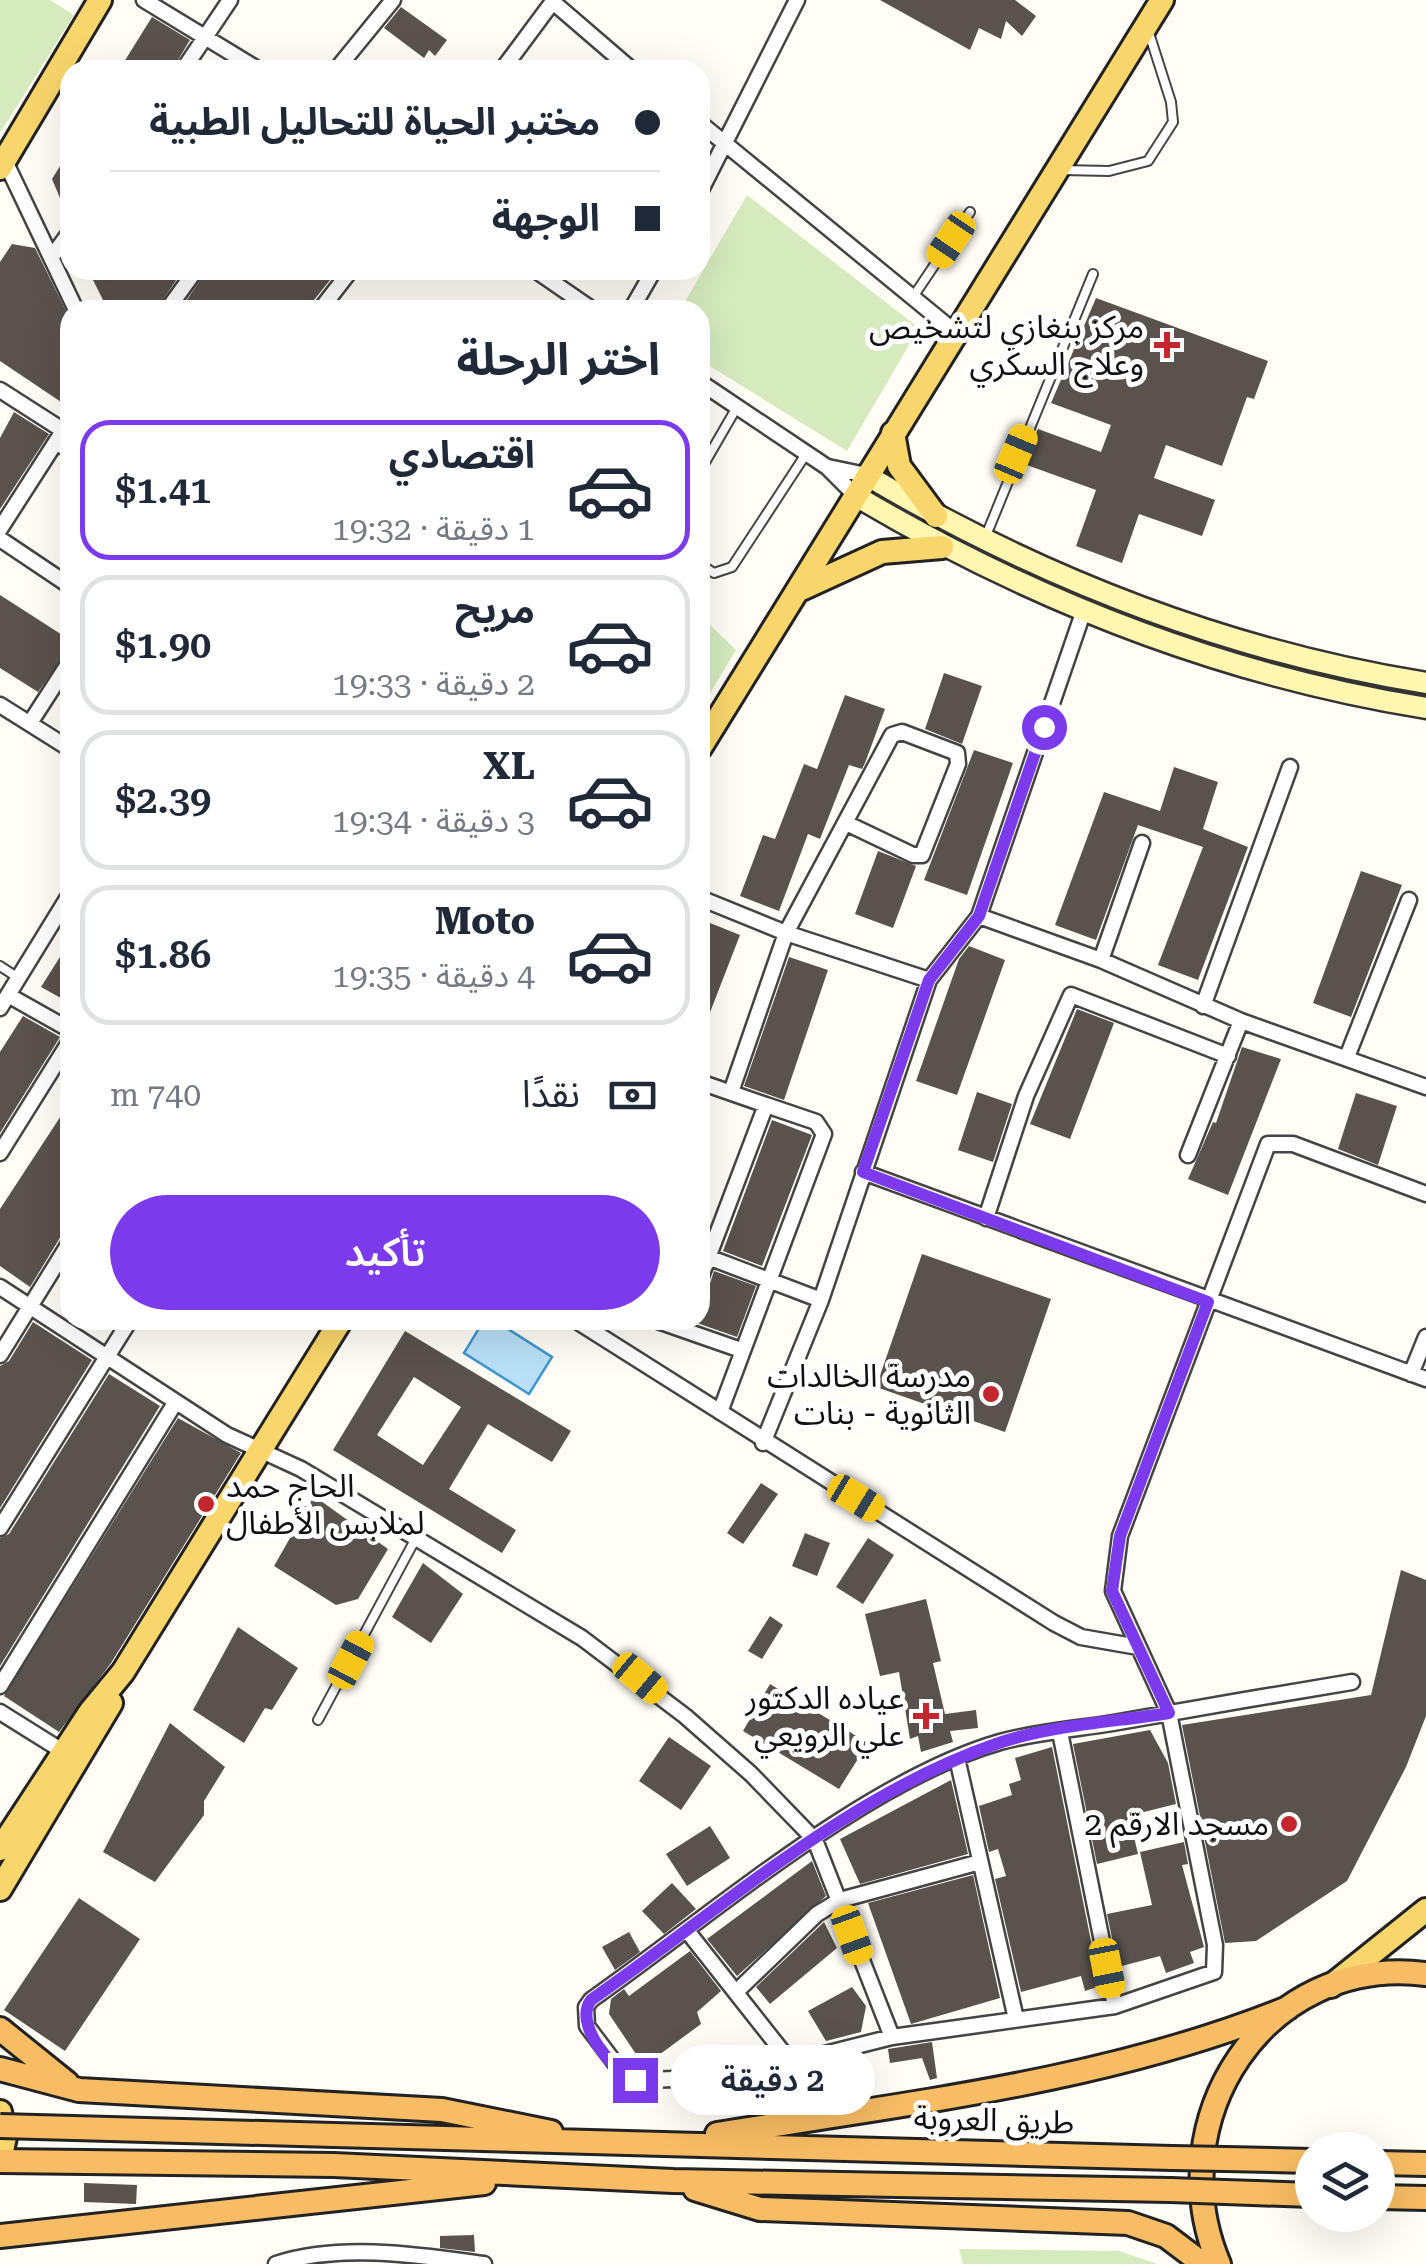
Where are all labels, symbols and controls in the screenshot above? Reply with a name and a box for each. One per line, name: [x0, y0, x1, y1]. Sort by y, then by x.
text: مختبر الحياة للتحاليل الطبية: [149, 100, 600, 144]
text: الوجهة: [492, 196, 600, 240]
car: [922, 207, 980, 273]
place label: مركز بنغازي لتشخيص وعلاج السكري: [869, 308, 1144, 388]
marker: مركز بنغازي لتشخيص وعلاج السكري: [1154, 332, 1180, 358]
text: اختر الرحلة: [456, 333, 660, 386]
car: [990, 421, 1042, 487]
text: اقتصادي: [389, 433, 535, 477]
icon: car: [565, 445, 655, 535]
text: $1.41: [115, 468, 211, 512]
text: 1 دقيقة · 19:32: [332, 510, 535, 548]
text: مريح: [455, 588, 535, 632]
icon: car: [565, 600, 655, 690]
text: $1.90: [115, 623, 211, 667]
text: 2 دقيقة · 19:33: [332, 665, 535, 703]
route start: [1022, 705, 1067, 750]
text: XL: [483, 744, 535, 788]
icon: car: [565, 755, 655, 845]
text: $2.39: [115, 778, 211, 822]
text: 3 دقيقة · 19:34: [332, 802, 535, 840]
text: Moto: [435, 899, 535, 943]
icon: car: [565, 910, 655, 1000]
text: $1.86: [115, 933, 211, 977]
text: 4 دقيقة · 19:35: [332, 957, 535, 995]
icon: cash: [605, 1068, 660, 1123]
text: نقدًا: [522, 1072, 580, 1116]
text: 740 m: [110, 1076, 201, 1114]
button: تأكيد: [110, 1195, 660, 1310]
place label: مدرسة الخالدات الثانوية - بنات: [767, 1357, 971, 1432]
marker: مدرسة الخالدات الثانوية - بنات: [980, 1383, 1002, 1405]
place label: الحاج حمد لملابس الأطفال: [226, 1467, 425, 1542]
car: [823, 1470, 889, 1526]
marker: الحاج حمد لملابس الأطفال: [195, 1493, 217, 1515]
car: [324, 1626, 378, 1694]
car: [607, 1647, 673, 1709]
place label: عياده الدكتور علي الرويعي: [744, 1679, 904, 1759]
marker: عياده الدكتور علي الرويعي: [913, 1703, 939, 1729]
place label: مسجد الارقم 2: [1084, 1805, 1269, 1848]
marker: مسجد الارقم 2: [1278, 1813, 1300, 1835]
car: [828, 1902, 876, 1968]
car: [1087, 1936, 1127, 2000]
callout: 2 دقيقة: [670, 2045, 875, 2115]
route end: [613, 2058, 658, 2103]
text: 2 دقيقة: [721, 2061, 824, 2099]
street label: طريق العروبة: [913, 2098, 1075, 2143]
map controls: [1295, 2132, 1395, 2232]
button: layers: [1295, 2132, 1395, 2232]

